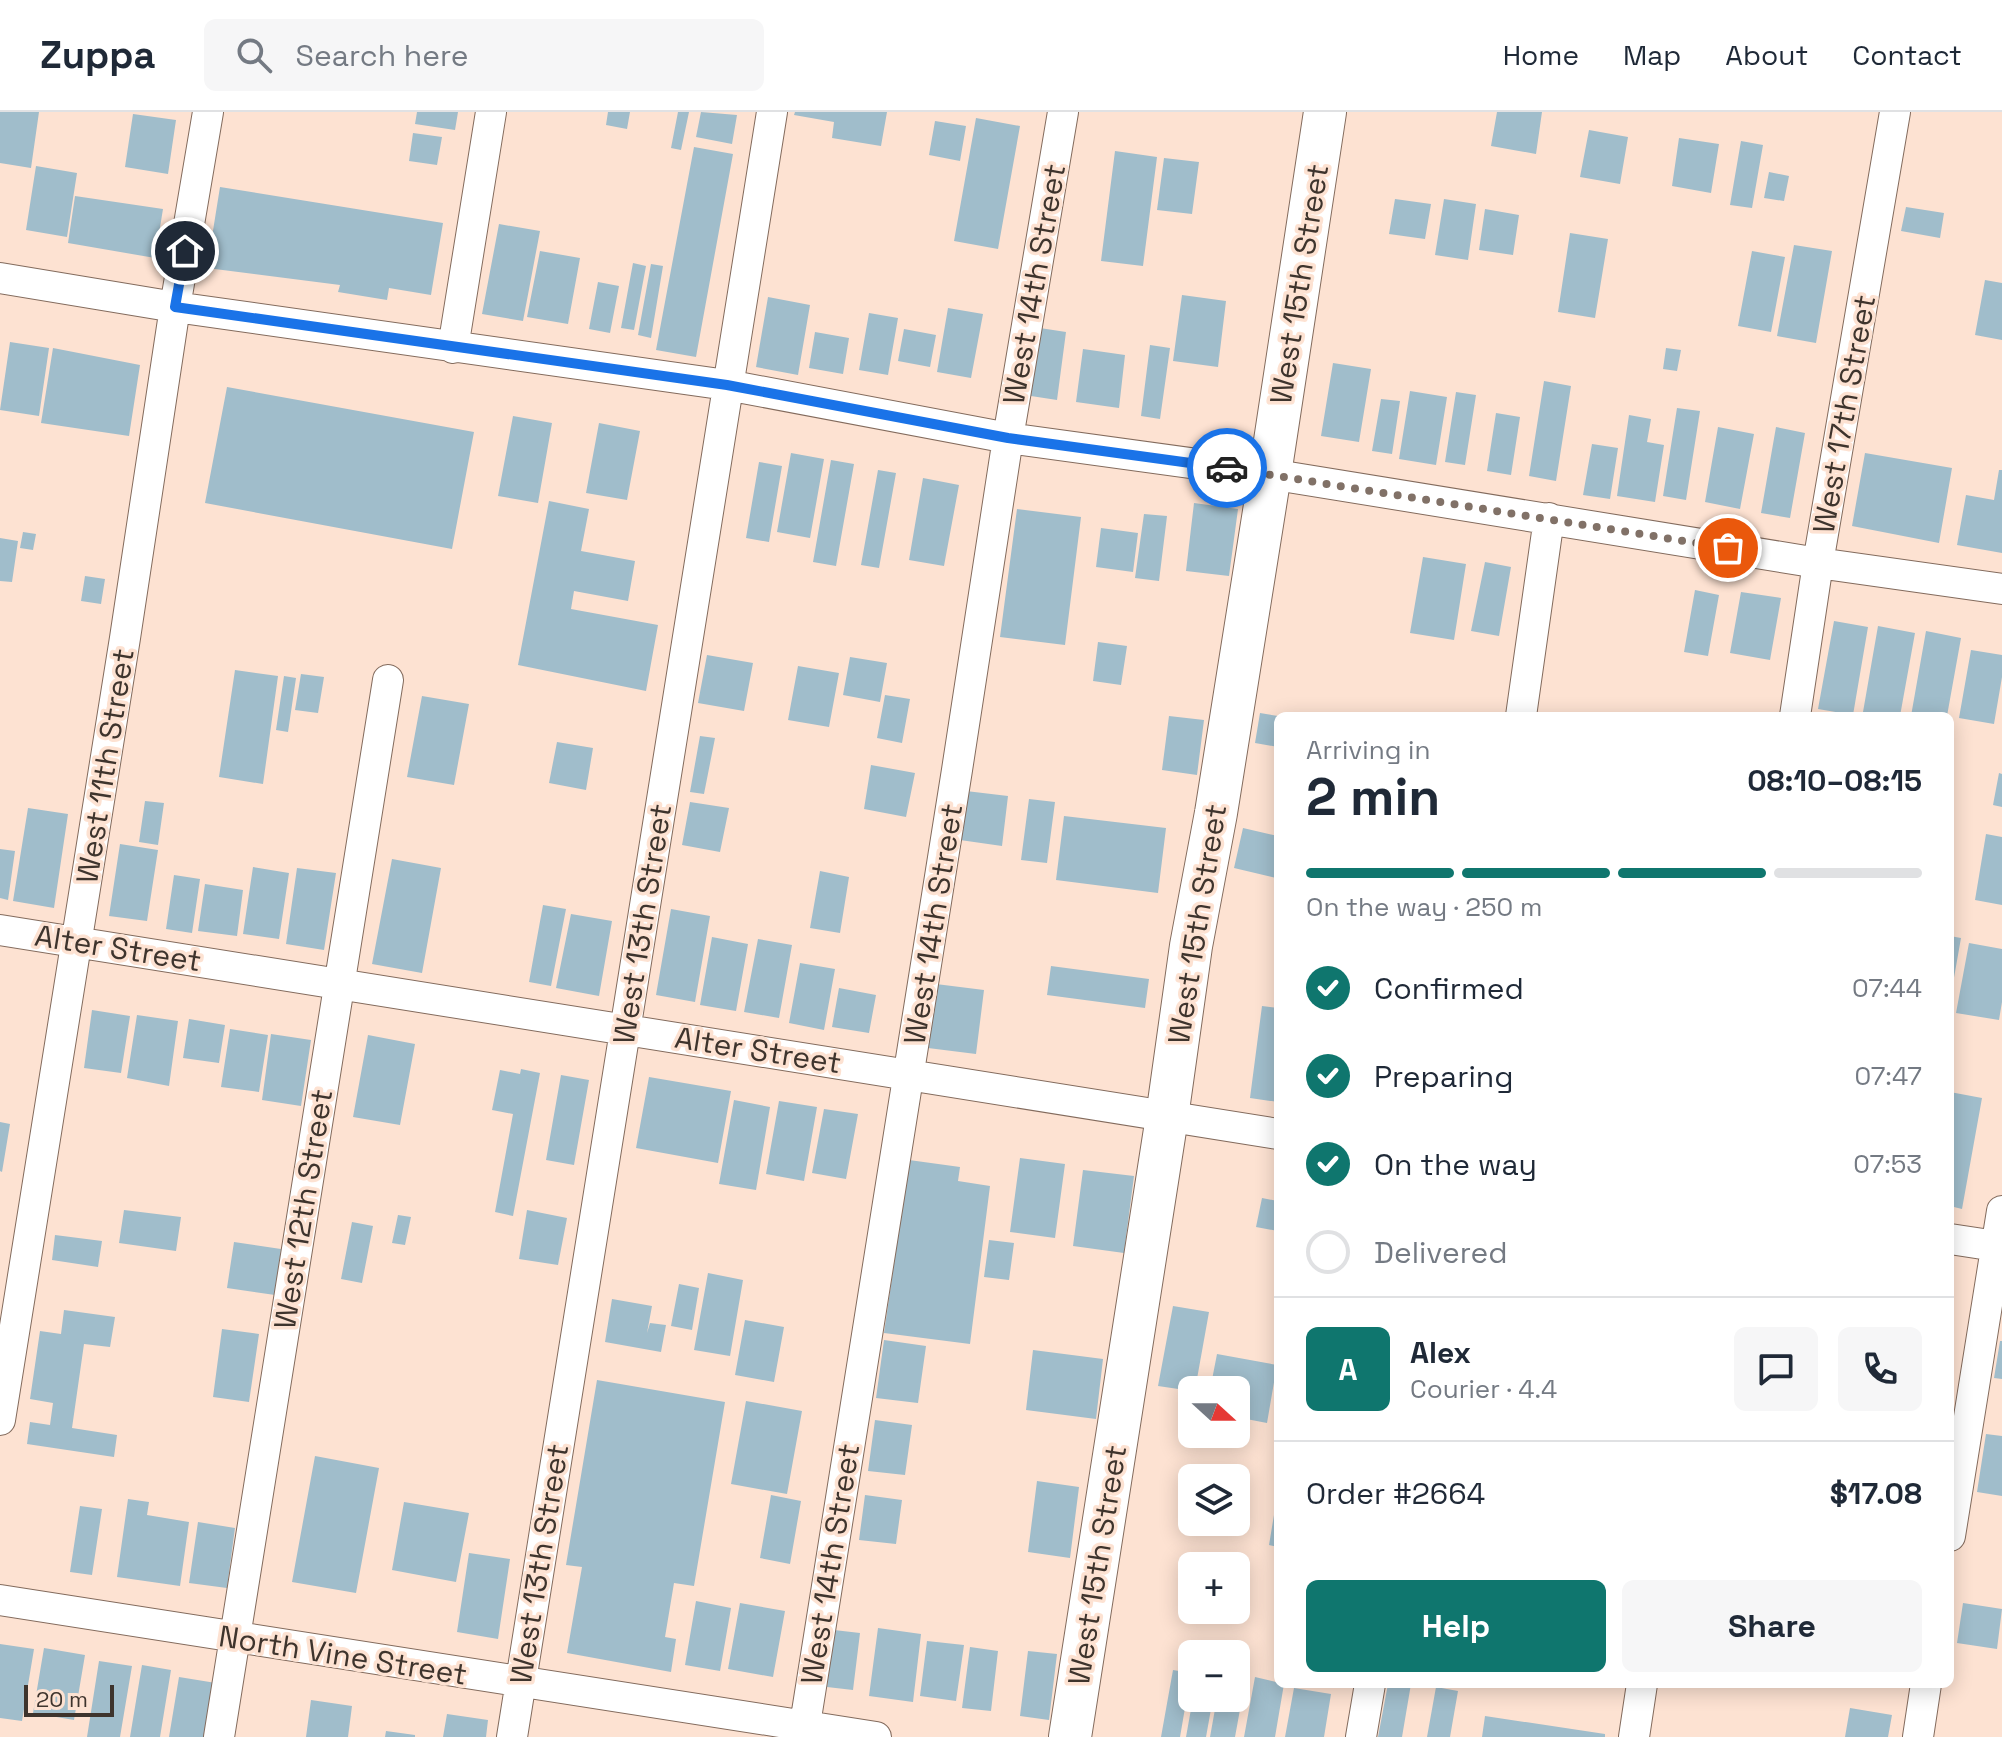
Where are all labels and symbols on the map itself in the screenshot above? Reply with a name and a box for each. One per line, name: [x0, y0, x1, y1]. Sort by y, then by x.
street label: West 14th Street: [994, 161, 1074, 407]
street label: West 15th Street: [1261, 161, 1337, 407]
pin: [151, 217, 219, 285]
street label: West 17th Street: [1804, 292, 1884, 536]
courier: [1187, 428, 1267, 508]
pin: [1694, 514, 1762, 582]
street label: West 11th Street: [67, 646, 143, 886]
street label: West 13th Street: [604, 801, 680, 1047]
street label: West 14th Street: [895, 801, 971, 1047]
street label: West 15th Street: [1159, 801, 1235, 1047]
street label: Alter Street: [32, 916, 204, 980]
street label: Alter Street: [672, 1018, 844, 1082]
street label: West 12th Street: [265, 1086, 341, 1332]
north arrow: [1178, 1376, 1250, 1448]
street label: West 13th Street: [501, 1441, 577, 1687]
street label: West 14th Street: [792, 1441, 868, 1687]
street label: West 15th Street: [1059, 1442, 1135, 1688]
street label: North Vine Street: [216, 1616, 470, 1694]
scale bar: [24, 1681, 114, 1717]

